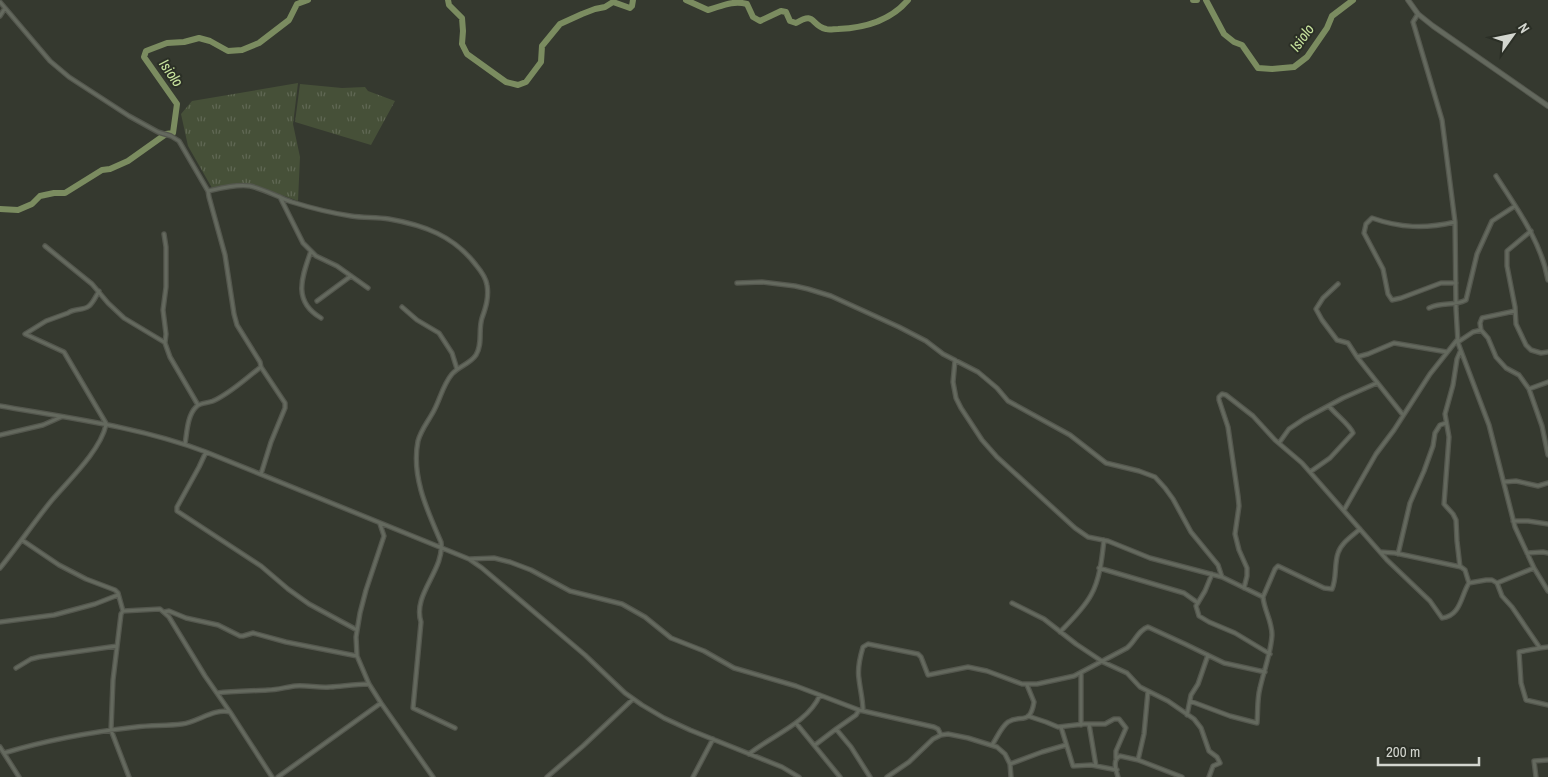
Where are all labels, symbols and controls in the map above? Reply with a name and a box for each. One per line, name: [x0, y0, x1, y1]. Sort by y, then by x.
north arrow: [1488, 10, 1538, 60]
water label: Isiolo: [1284, 20, 1319, 56]
text: N: [1514, 20, 1534, 36]
water label: Isiolo: [154, 55, 189, 91]
scale bar: [1378, 734, 1479, 766]
text: 200 m: [1386, 741, 1420, 762]

